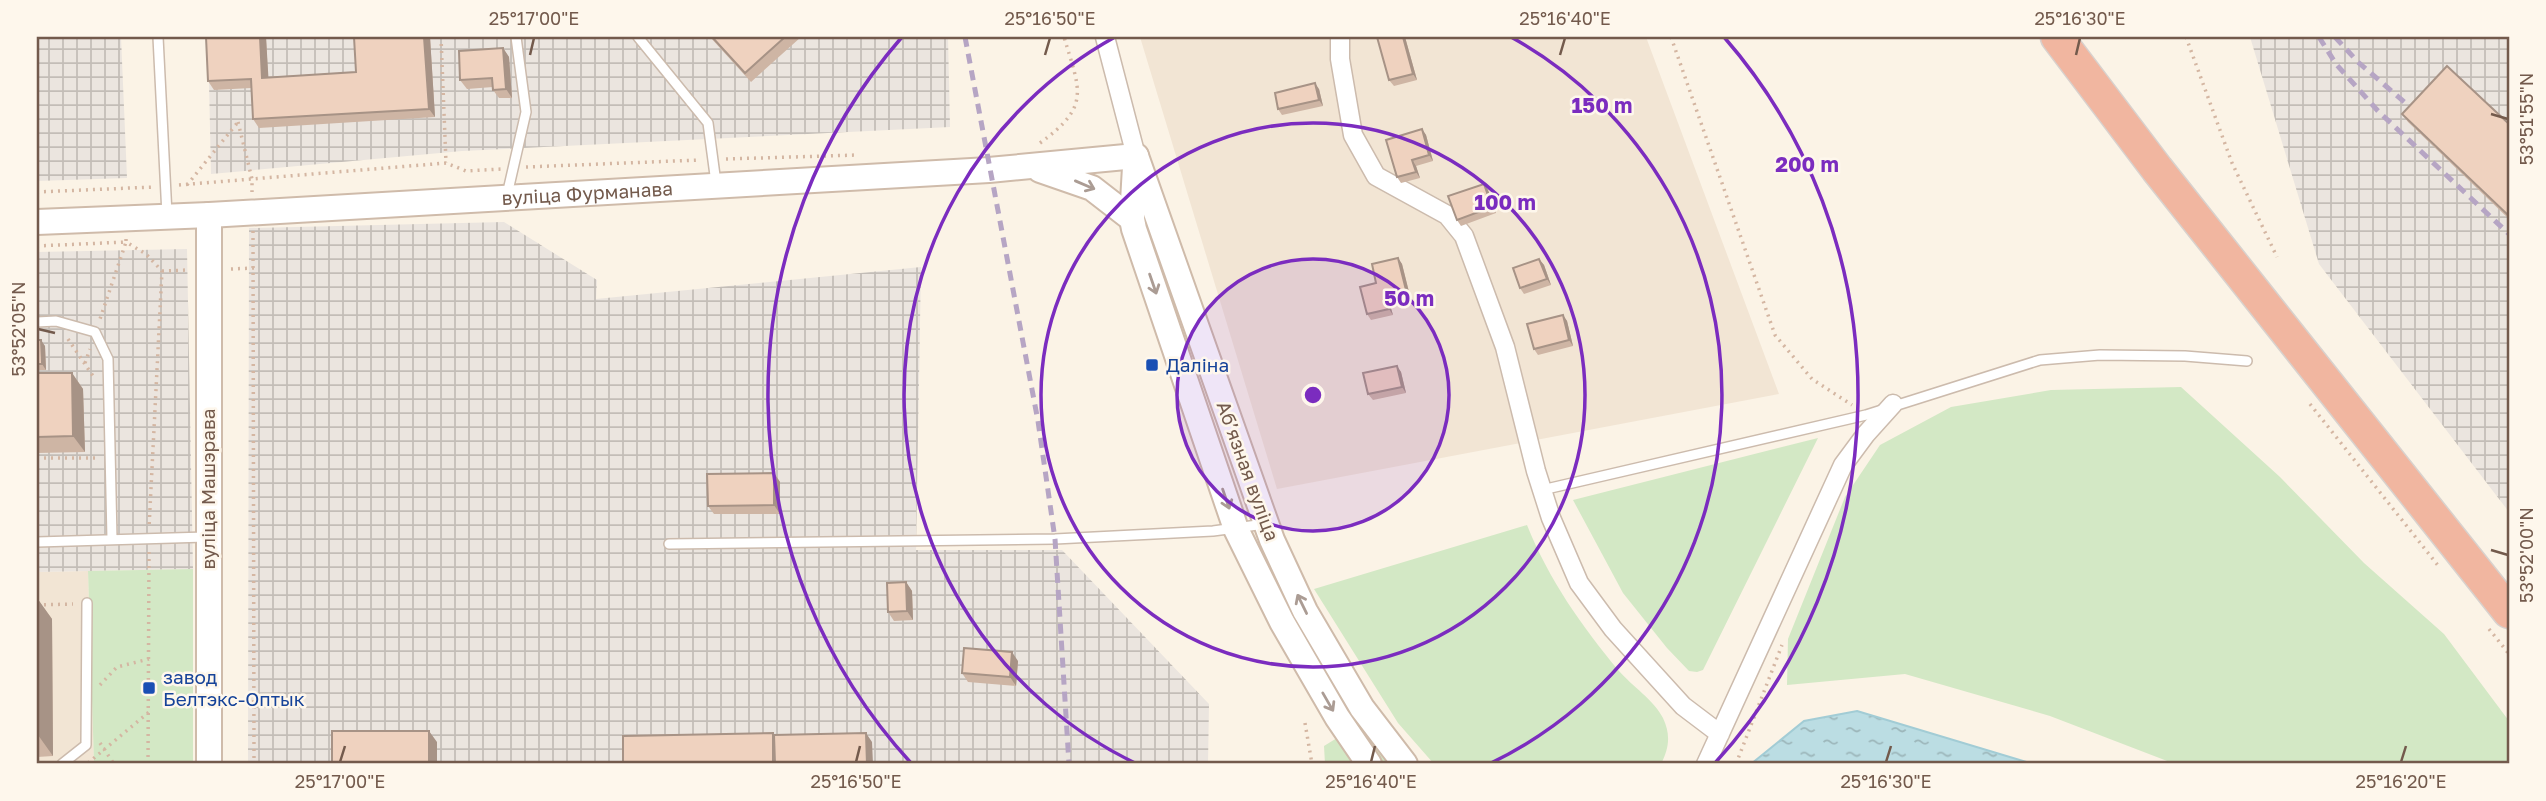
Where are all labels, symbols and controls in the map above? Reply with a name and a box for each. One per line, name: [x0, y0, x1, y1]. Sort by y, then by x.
text: 25°17'00"E: [489, 7, 579, 29]
text: 25°16'50"E: [1004, 7, 1096, 29]
text: 25°16'40"E: [1519, 7, 1611, 29]
text: 25°16'30"E: [2034, 7, 2126, 29]
text: 53°51'55"N: [2515, 73, 2537, 165]
text: 150 m: [1572, 92, 1632, 118]
text: 200 m: [1775, 151, 1839, 177]
street label: вуліца Фурманава: [501, 176, 673, 209]
one-way arrow: [1074, 180, 1095, 193]
text: 100 m: [1474, 189, 1536, 215]
one-way arrow: [1147, 273, 1160, 295]
text: 53°52'05"N: [7, 281, 29, 377]
text: 50 m: [1384, 285, 1434, 311]
place label: Даліна: [1166, 353, 1229, 376]
marker: Даліна: [1144, 357, 1160, 373]
centre of rings: [1301, 383, 1325, 407]
street label: Абʼязная вуліца: [1212, 398, 1284, 544]
street label: вуліца Машэрава: [196, 409, 219, 570]
one-way arrow: [1221, 488, 1233, 510]
text: 53°52'00"N: [2515, 507, 2537, 603]
one-way arrow: [1295, 594, 1308, 615]
place label: завод Белтэкс-Оптык: [163, 665, 305, 710]
marker: завод Белтэкс-Оптык: [141, 680, 157, 696]
one-way arrow: [1321, 692, 1335, 712]
text: 25°17'00"E: [295, 770, 385, 792]
text: 25°16'50"E: [810, 770, 902, 792]
text: 25°16'40"E: [1325, 770, 1417, 792]
text: 25°16'30"E: [1840, 770, 1932, 792]
text: 25°16'20"E: [2355, 770, 2447, 792]

